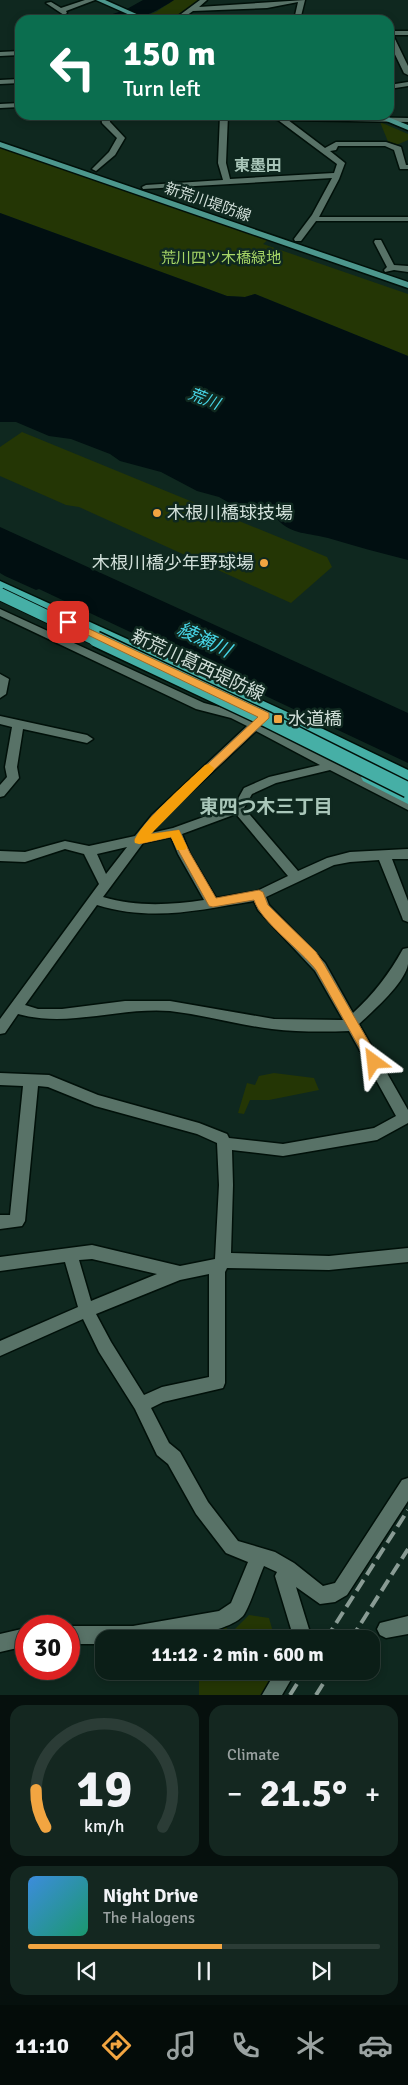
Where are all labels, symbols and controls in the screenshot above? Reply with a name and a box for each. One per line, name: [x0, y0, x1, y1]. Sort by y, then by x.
text: 150 m: [123, 32, 216, 75]
icon: left: [40, 35, 105, 100]
text: Turn left: [123, 75, 201, 102]
district label: 東墨田: [234, 156, 282, 176]
street label: 新荒川堤防線: [163, 179, 253, 225]
park label: 荒川四ツ木橋緑地: [161, 249, 281, 267]
water label: 荒川: [185, 384, 224, 415]
place label: 木根川橋球技場: [167, 502, 293, 524]
marker: 木根川橋球技場: [151, 507, 163, 519]
place label: 木根川橋少年野球場: [92, 552, 254, 574]
marker: 木根川橋少年野球場: [258, 557, 270, 569]
pin: [47, 601, 89, 643]
icon: arrive: [54, 608, 82, 636]
water label: 綾瀬川: [173, 617, 237, 664]
street label: 新荒川葛西堤防線: [128, 625, 268, 705]
place label: 水道橋: [288, 708, 342, 730]
marker: 水道橋: [272, 713, 284, 725]
district label: 東四つ木三丁目: [199, 795, 333, 819]
position arrow: [347, 1035, 399, 1087]
speed limit sign: 30: [15, 1615, 80, 1680]
text: 11:12 · 2 min · 600 m: [151, 1643, 324, 1667]
text: Climate: [227, 1745, 280, 1765]
text: 19: [76, 1757, 133, 1821]
text: 21.5°: [260, 1770, 347, 1817]
text: −: [227, 1777, 242, 1811]
text: +: [365, 1777, 380, 1811]
text: km/h: [84, 1815, 125, 1837]
text: Night Drive: [103, 1884, 198, 1908]
text: The Halogens: [103, 1908, 195, 1928]
icon: previous: [73, 1957, 101, 1985]
icon: pause: [190, 1957, 218, 1985]
icon: next: [307, 1957, 335, 1985]
icon: directions: [99, 2028, 134, 2063]
icon: music: [164, 2028, 199, 2063]
icon: phone: [228, 2028, 263, 2063]
icon: climate: [293, 2028, 328, 2063]
icon: car: [358, 2028, 393, 2063]
text: 11:10: [15, 2032, 69, 2059]

